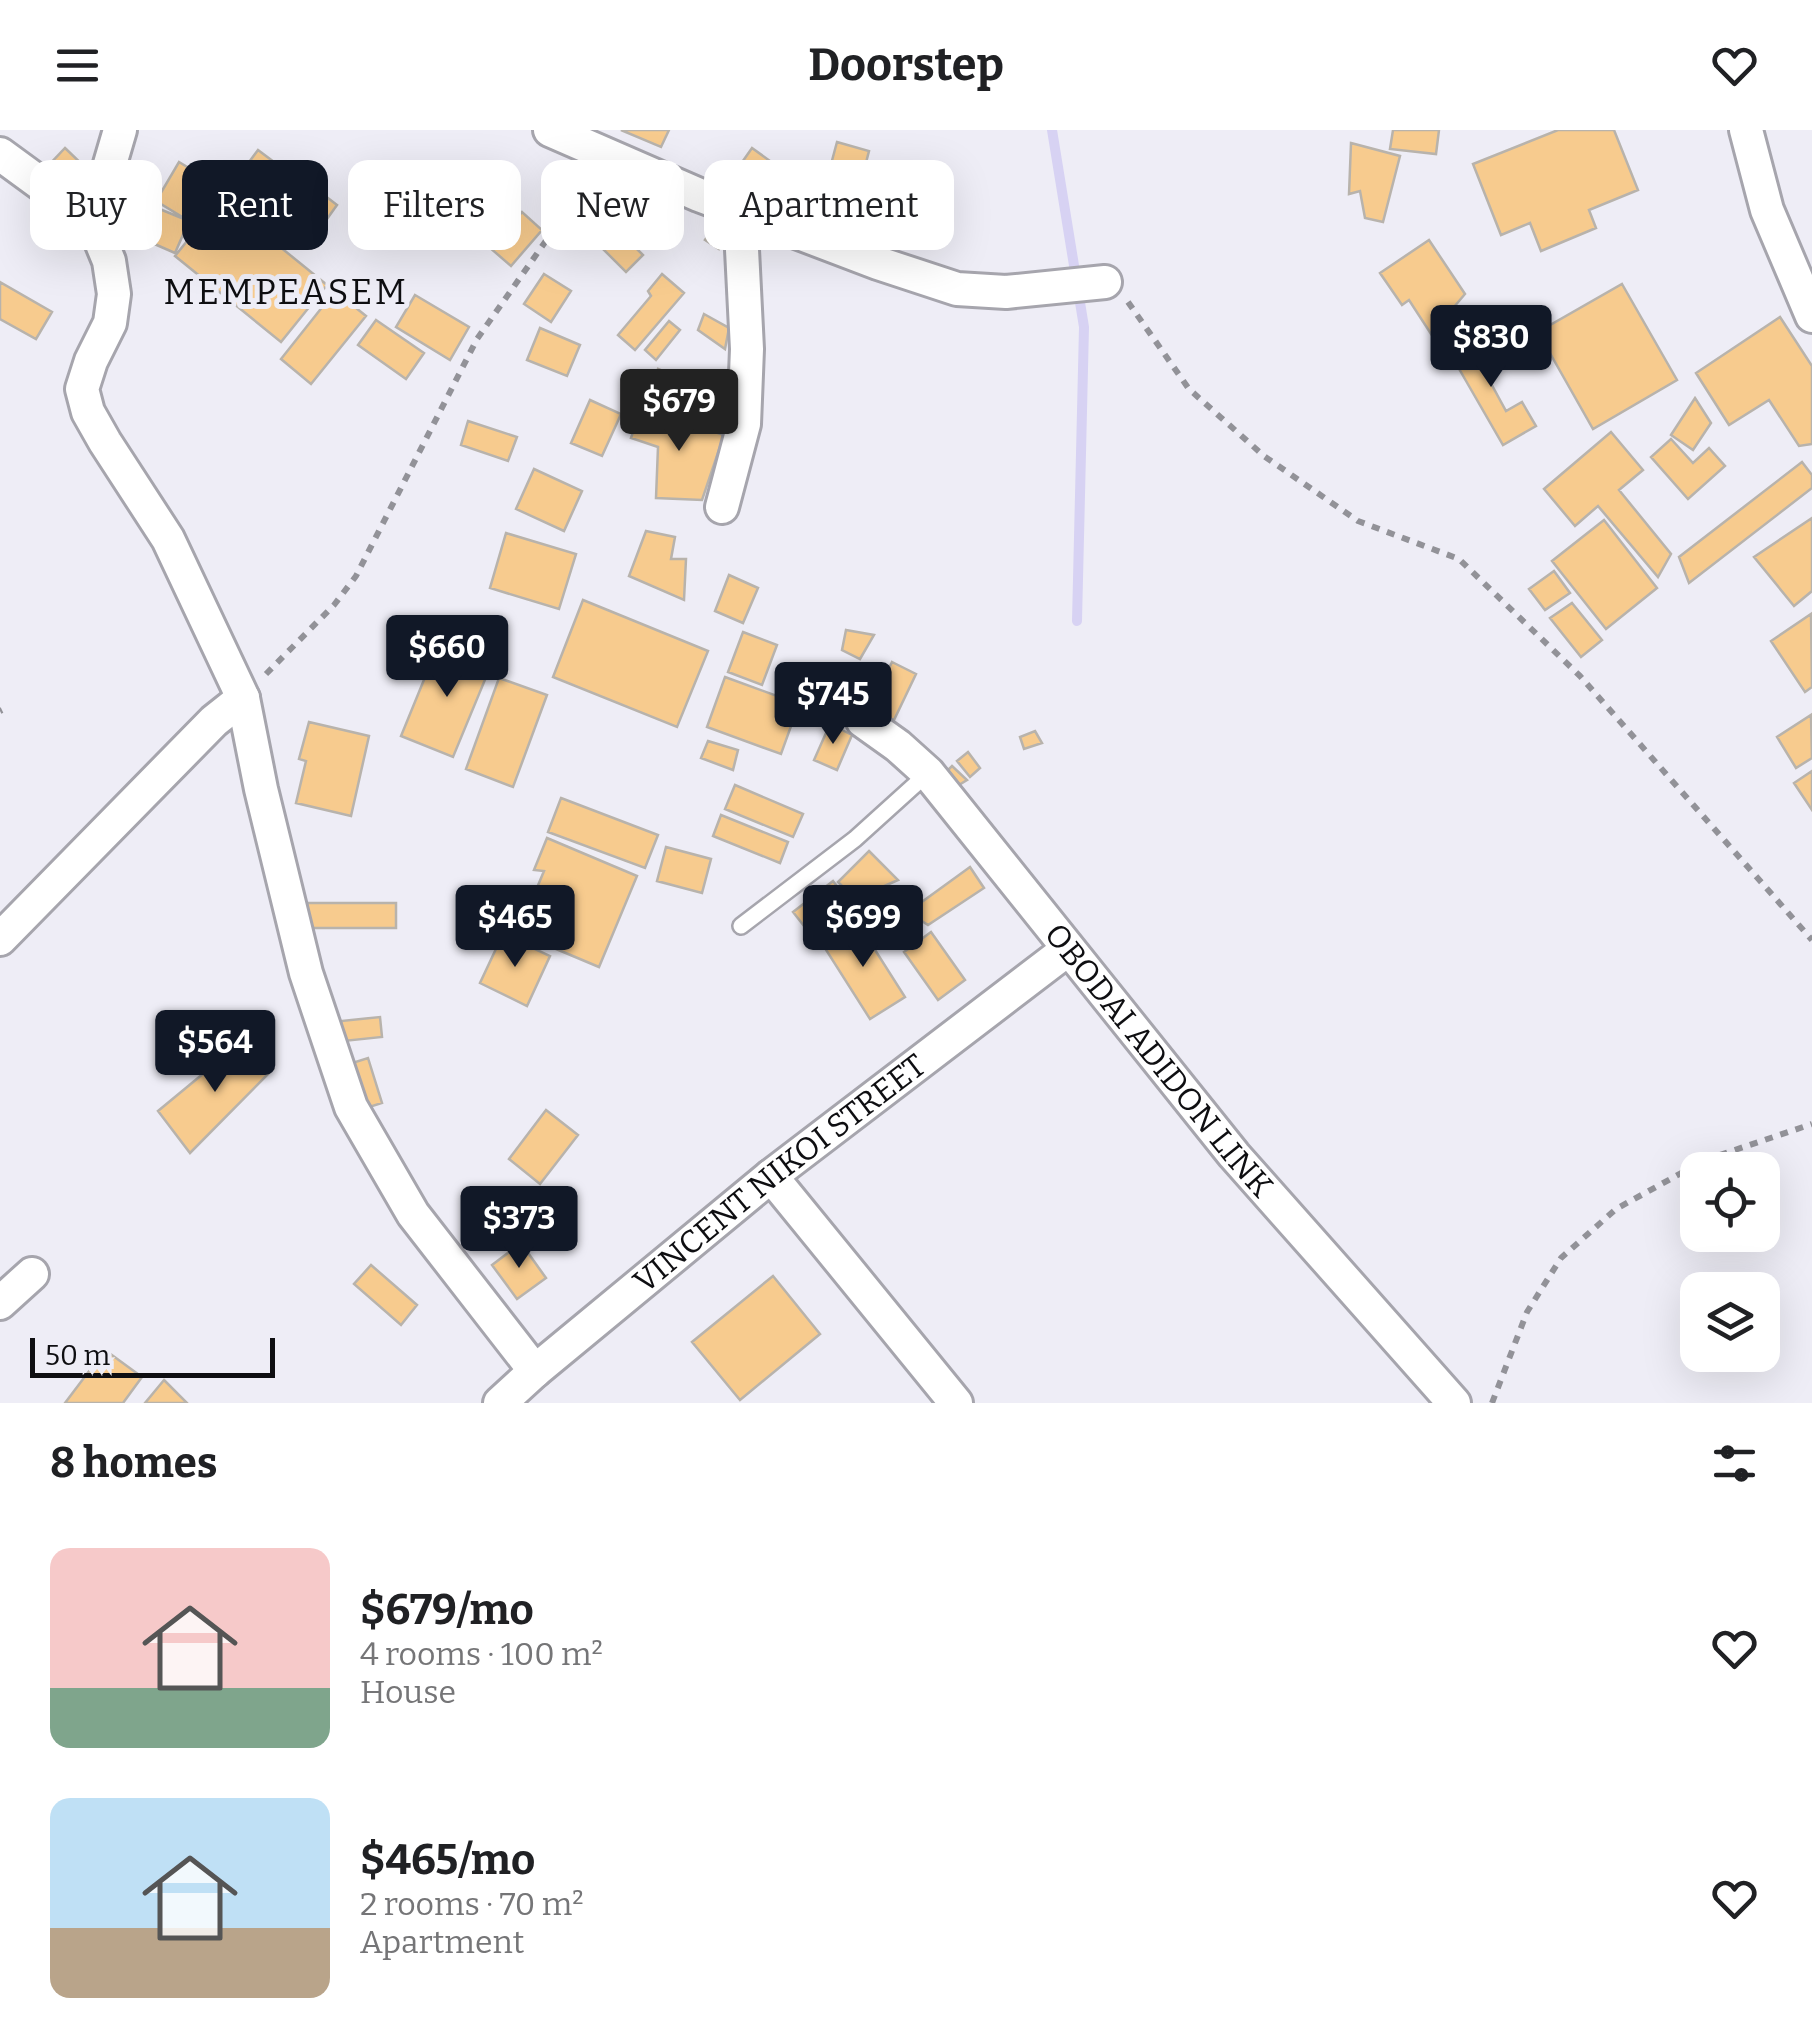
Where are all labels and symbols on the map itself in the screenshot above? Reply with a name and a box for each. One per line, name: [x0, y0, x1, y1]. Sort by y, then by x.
district label: MEMPEASEM: [163, 271, 409, 313]
pin: $830: [1432, 305, 1550, 390]
pin: $679: [620, 369, 738, 454]
pin: $660: [388, 615, 506, 700]
pin: $745: [774, 662, 892, 747]
pin: $465: [456, 885, 574, 970]
pin: $699: [804, 885, 922, 970]
street label: OBODAI ADIDON LINK: [1037, 916, 1281, 1205]
pin: $564: [156, 1010, 274, 1095]
street label: VINCENT NIKOI STREET: [626, 1046, 933, 1300]
pin: $373: [460, 1186, 578, 1271]
scale bar: [30, 1333, 275, 1378]

